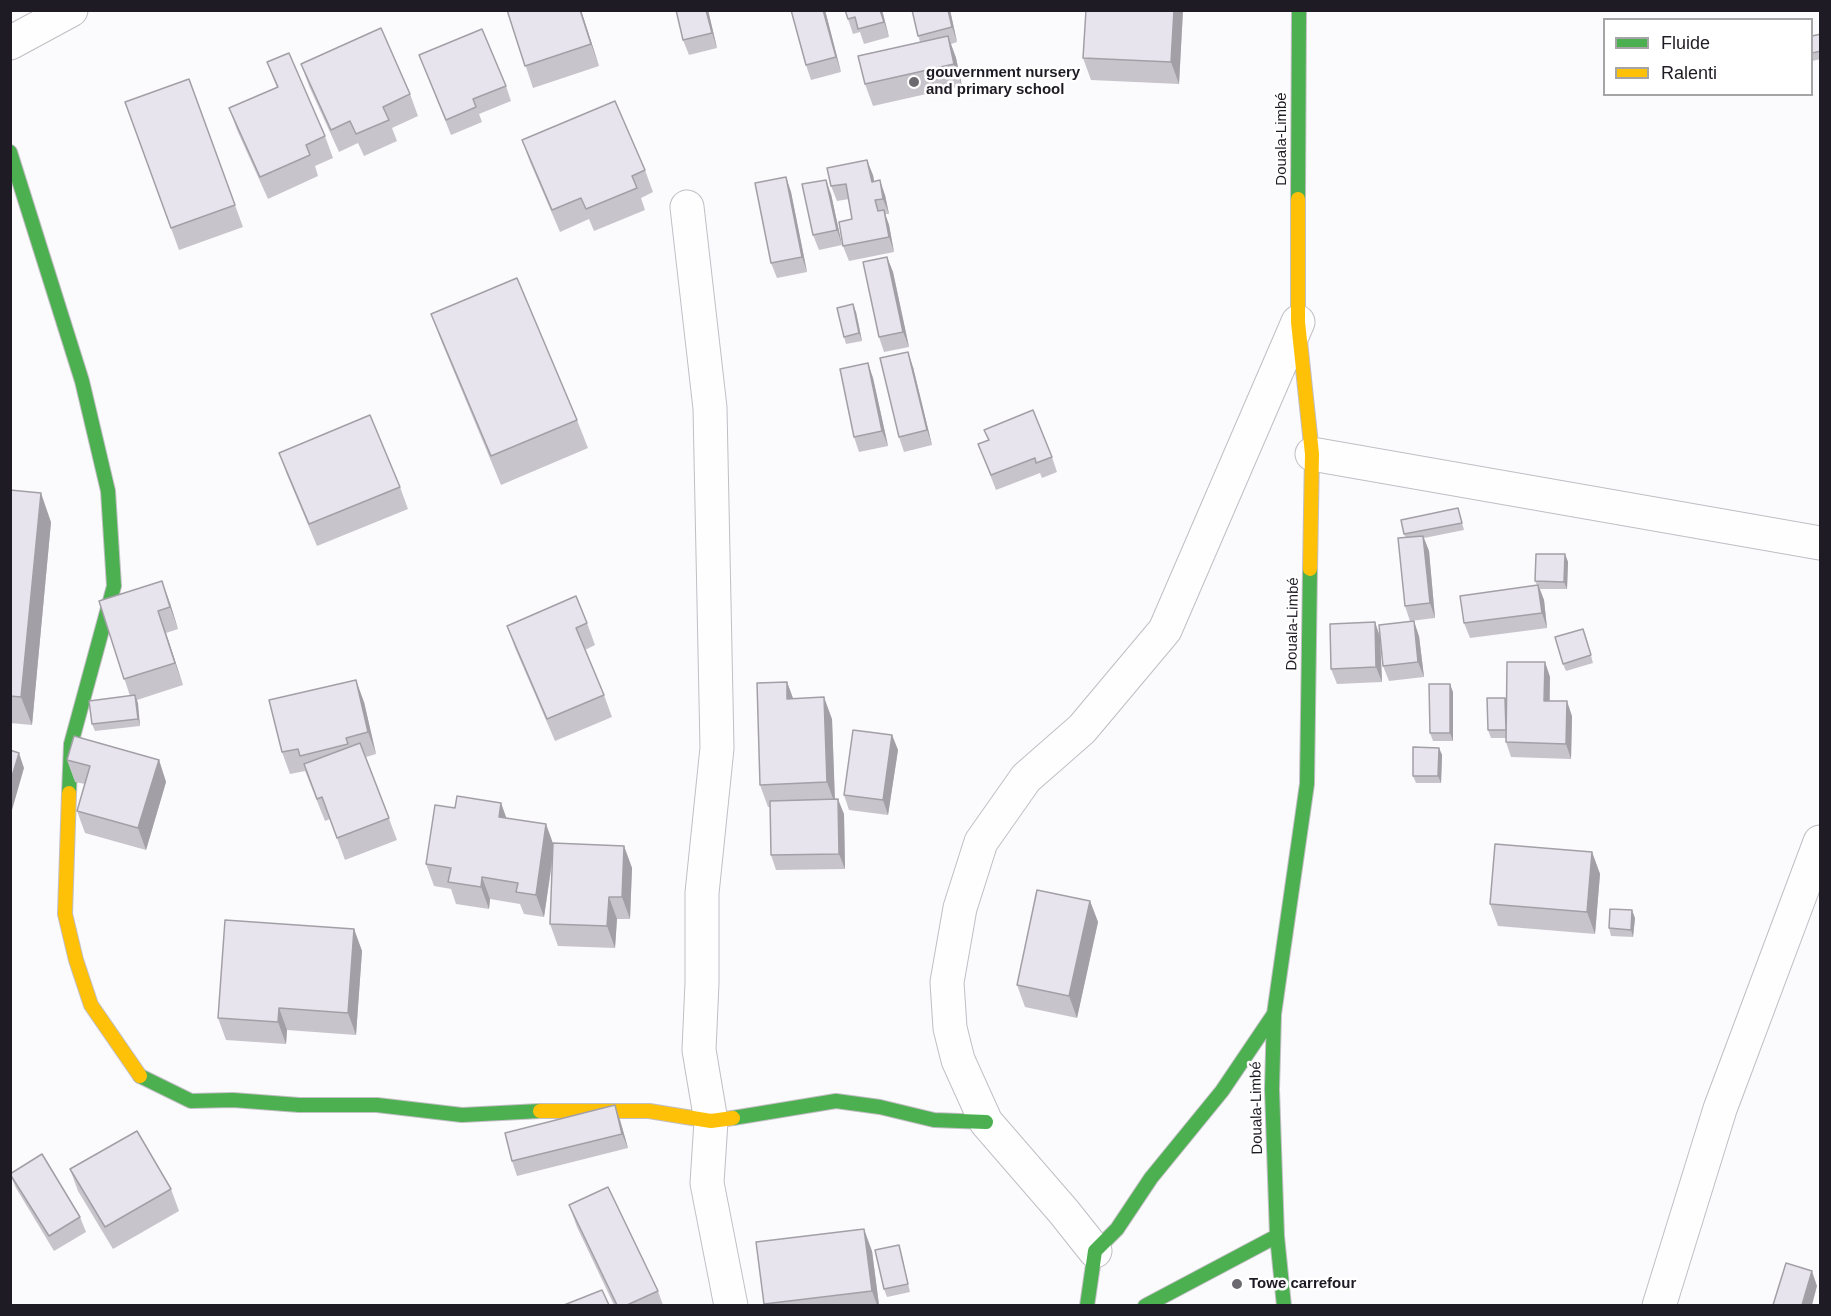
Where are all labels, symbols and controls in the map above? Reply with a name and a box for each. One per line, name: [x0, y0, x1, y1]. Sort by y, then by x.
legend: [1603, 18, 1813, 96]
text: Fluide: [1661, 33, 1710, 53]
text: Ralenti: [1661, 63, 1717, 83]
place label: gouvernment nursery and primary school: [926, 64, 1080, 99]
marker: gouvernment nursery and primary school: [907, 75, 921, 89]
street label: Douala-Limbé: [1273, 92, 1291, 186]
street label: Douala-Limbé: [1283, 577, 1303, 671]
street label: Douala-Limbé: [1247, 1061, 1267, 1155]
place label: Towe carrefour: [1249, 1275, 1356, 1293]
marker: Towe carrefour: [1230, 1277, 1244, 1291]

